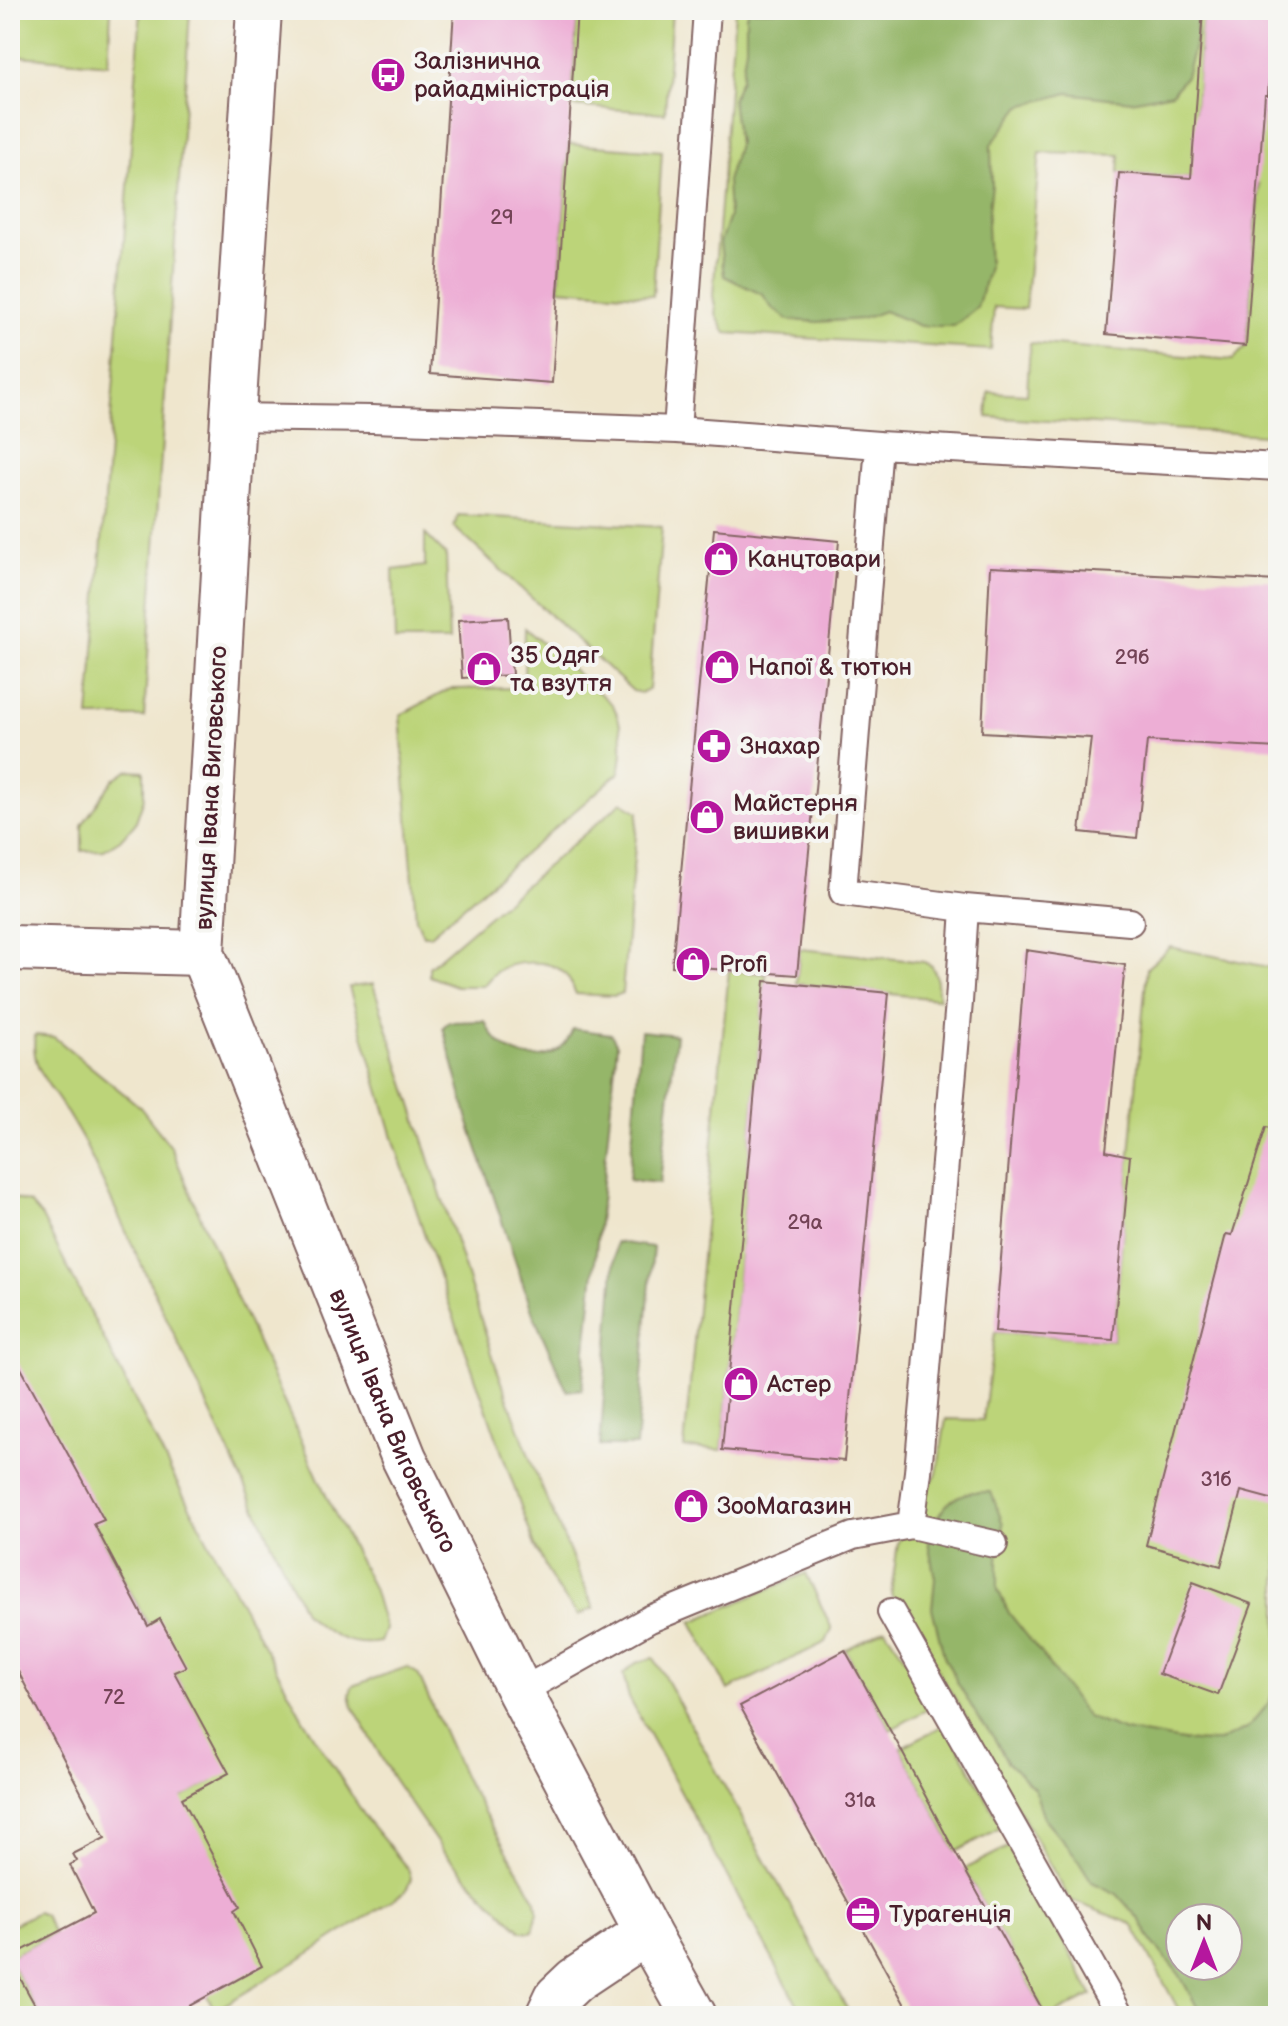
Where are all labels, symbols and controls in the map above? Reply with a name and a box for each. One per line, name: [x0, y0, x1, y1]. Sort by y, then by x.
place label: Залізнична райадміністрація: [414, 47, 609, 104]
bus stop icon: Залізнична райадміністрація: [369, 56, 407, 94]
house number: 29: [490, 206, 514, 230]
shop icon: Канцтовари: [702, 540, 740, 578]
place label: Канцтовари: [747, 545, 881, 574]
place label: 35 Одяг та взуття: [510, 641, 612, 698]
street label: вулиця Івана Виговського: [190, 645, 233, 931]
house number: 29б: [1115, 646, 1149, 670]
shop icon: Напої & тютюн: [703, 648, 741, 686]
shop icon: 35 Одяг та взуття: [465, 650, 503, 688]
place label: Напої & тютюн: [748, 653, 912, 682]
pharmacy icon: Знахар: [695, 727, 733, 765]
place label: Знахар: [740, 732, 821, 761]
place label: Майстерня вишивки: [733, 789, 858, 846]
shop icon: Майстерня вишивки: [688, 798, 726, 836]
shop icon: Profi: [674, 945, 712, 983]
place label: Profi: [719, 950, 768, 979]
house number: 29а: [787, 1211, 823, 1235]
street label: вулиця Івана Виговського: [323, 1285, 463, 1558]
shop icon: Астер: [722, 1365, 760, 1403]
place label: Астер: [766, 1370, 832, 1399]
house number: 31б: [1201, 1468, 1232, 1492]
shop icon: ЗооМагазин: [672, 1487, 710, 1525]
place label: ЗооМагазин: [717, 1492, 852, 1521]
house number: 72: [103, 1686, 125, 1710]
house number: 31а: [844, 1789, 876, 1813]
office icon: Турагенція: [844, 1895, 882, 1933]
place label: Турагенція: [889, 1900, 1011, 1929]
north arrow: [1164, 1902, 1244, 1982]
text: N: [1196, 1910, 1212, 1937]

